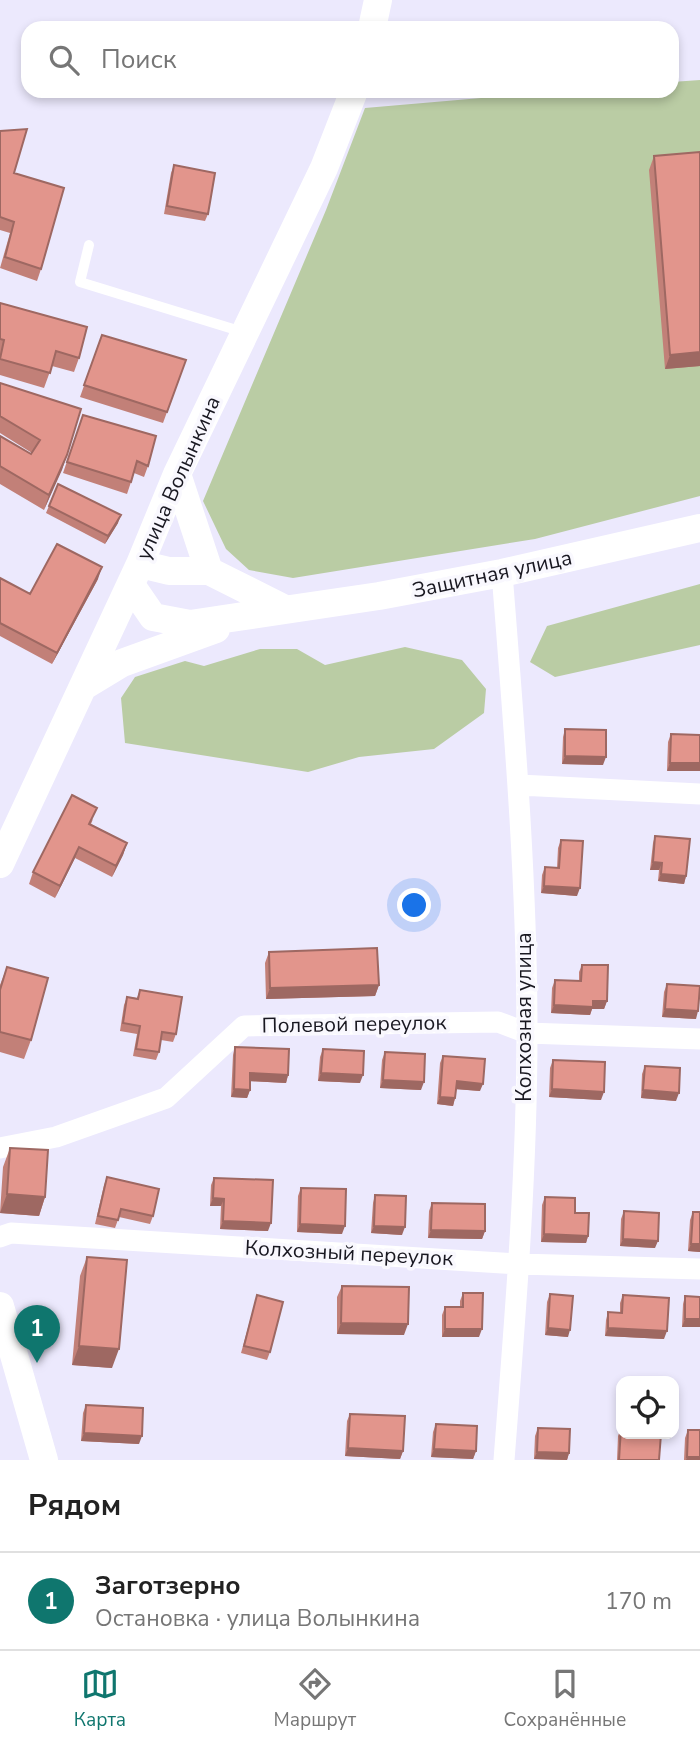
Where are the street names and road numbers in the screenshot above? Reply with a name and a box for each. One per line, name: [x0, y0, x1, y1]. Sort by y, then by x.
street label: улица Волынкина: [129, 392, 227, 564]
street label: Защитная улица: [410, 543, 574, 605]
street label: Колхозная улица: [510, 932, 538, 1102]
street label: Полевой переулок: [261, 1008, 448, 1040]
street label: Колхозный переулок: [244, 1234, 455, 1272]

